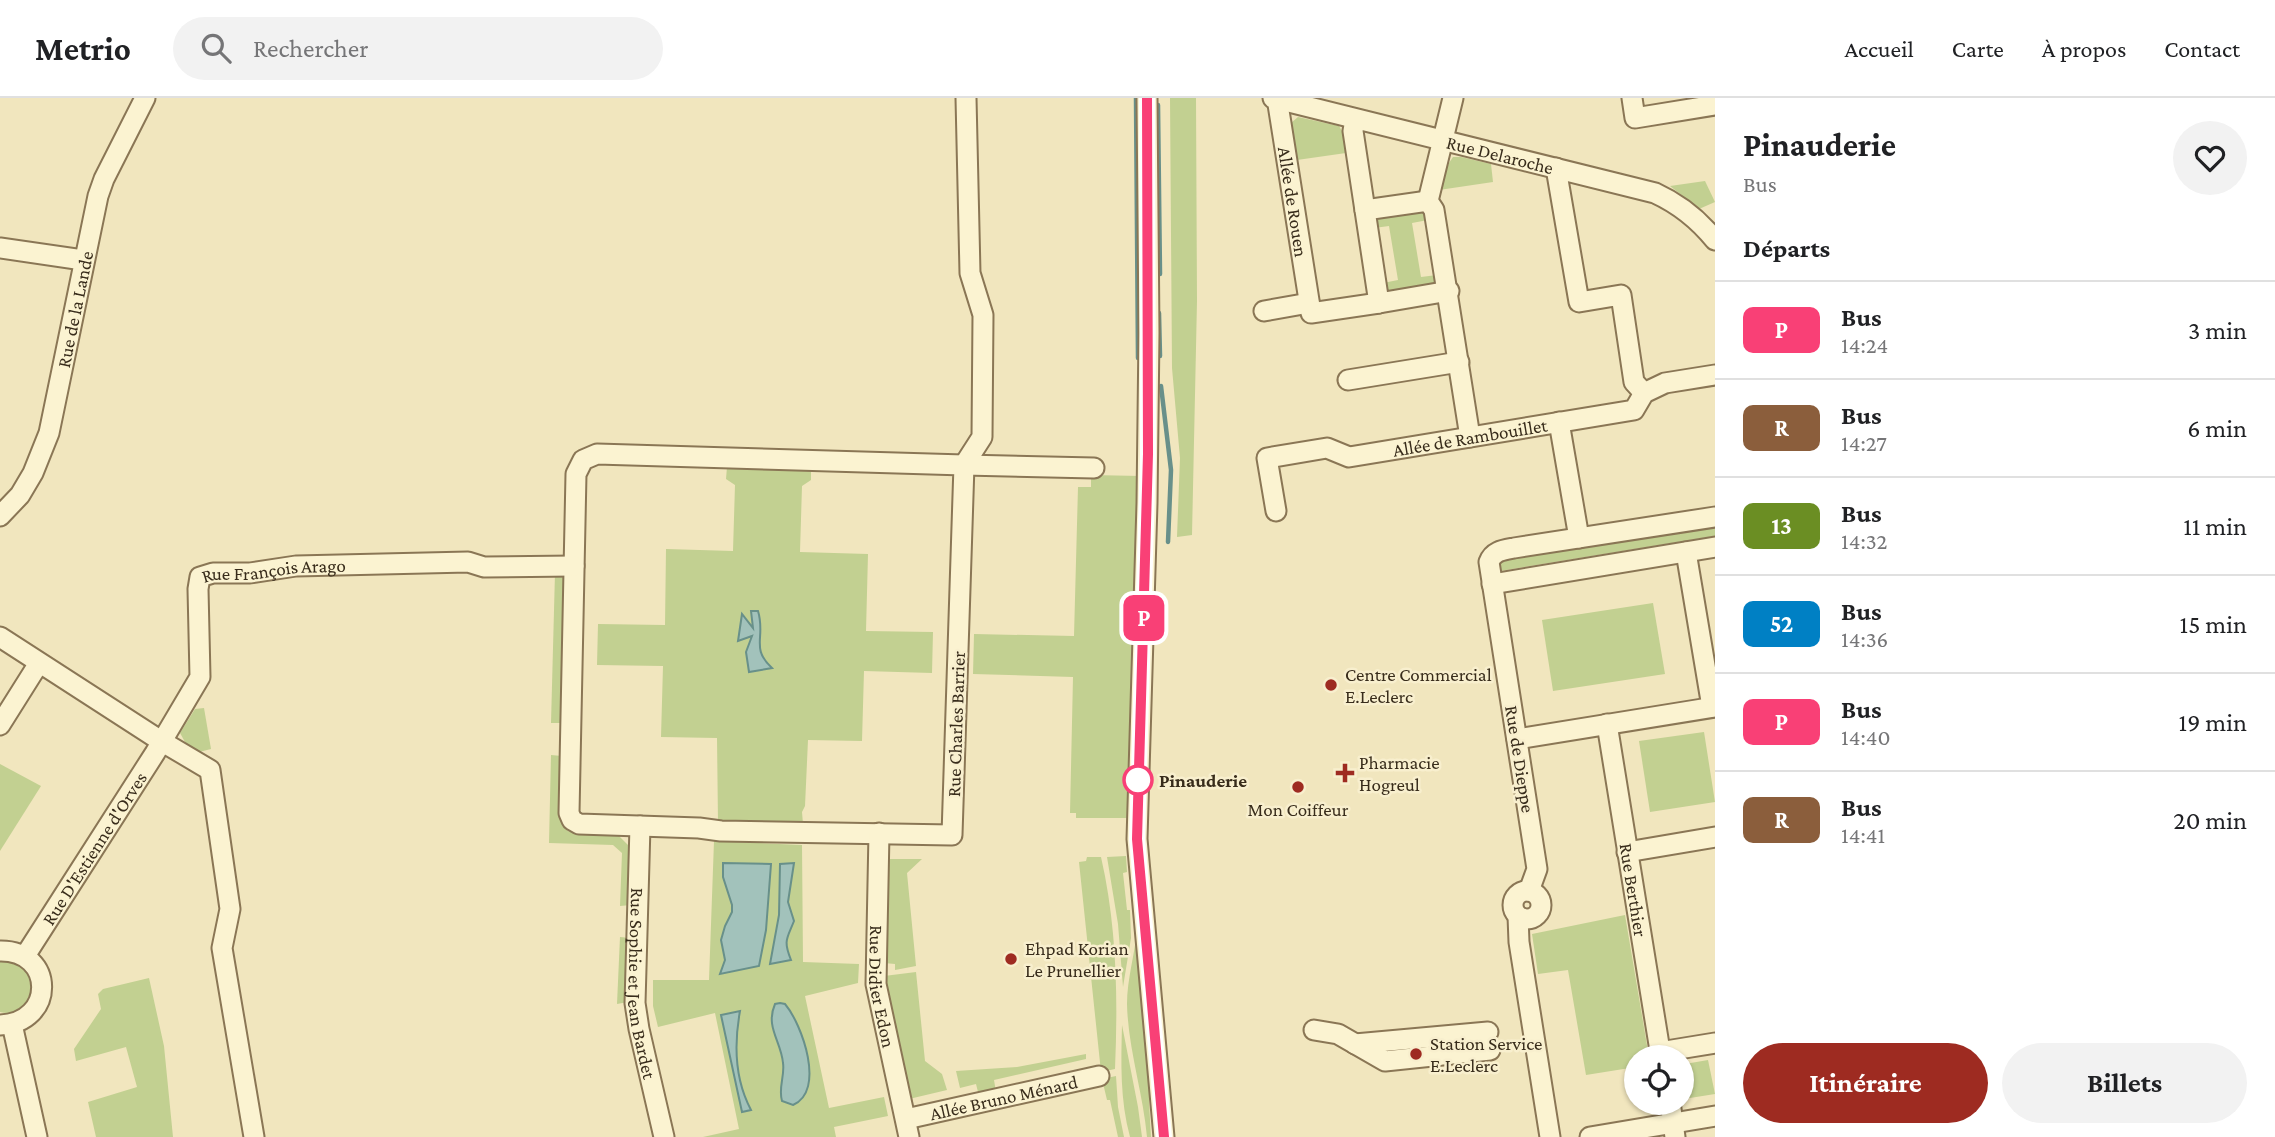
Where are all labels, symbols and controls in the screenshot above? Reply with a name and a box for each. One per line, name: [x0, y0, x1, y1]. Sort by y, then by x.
search box: [173, 17, 663, 80]
icon: search: [197, 29, 235, 67]
text: Metrio: [35, 30, 131, 67]
text: Rechercher: [253, 34, 368, 63]
text: Accueil: [1844, 35, 1914, 62]
text: Carte: [1952, 35, 2004, 62]
text: À propos: [2042, 35, 2126, 62]
text: Contact: [2164, 35, 2240, 62]
button: heart: [2173, 121, 2247, 195]
text: Pinauderie: [1743, 126, 1896, 163]
street label: Rue Delaroche: [1445, 131, 1556, 178]
street label: Allée de Rouen: [1274, 145, 1312, 258]
text: Bus: [1743, 171, 1777, 197]
text: Départs: [1743, 234, 1830, 263]
street label: Rue de la Lande: [52, 249, 97, 369]
text: Bus: [1841, 303, 1882, 332]
text: P: [1775, 316, 1788, 343]
text: 3 min: [2188, 316, 2247, 345]
text: 14:24: [1841, 332, 1888, 358]
text: Bus: [1841, 401, 1882, 430]
street label: Allée de Rambouillet: [1391, 414, 1550, 460]
text: R: [1774, 414, 1789, 441]
text: 6 min: [2187, 414, 2247, 443]
text: 14:27: [1841, 430, 1887, 456]
text: Bus: [1841, 499, 1882, 528]
text: 13: [1771, 512, 1792, 539]
text: 11 min: [2183, 512, 2247, 541]
text: 14:32: [1841, 528, 1887, 554]
street label: Rue François Arago: [199, 554, 346, 586]
line badge: P: [1121, 595, 1167, 641]
text: Bus: [1841, 597, 1882, 626]
text: P: [1137, 604, 1151, 631]
text: 52: [1770, 610, 1793, 637]
text: 15 min: [2180, 610, 2247, 639]
text: 14:36: [1841, 626, 1888, 652]
street label: Rue Charles Barrier: [943, 650, 969, 797]
place label: Centre Commercial E.Leclerc: [1345, 664, 1492, 707]
marker: Centre Commercial E.Leclerc: [1323, 677, 1339, 693]
text: Bus: [1841, 695, 1882, 724]
street label: Rue de Dieppe: [1501, 704, 1539, 814]
text: P: [1775, 708, 1788, 735]
text: 19 min: [2179, 708, 2247, 737]
text: 14:40: [1841, 724, 1890, 750]
place label: Pharmacie Hogreul: [1359, 752, 1440, 795]
marker: Pinauderie: [1123, 765, 1153, 795]
marker: Pharmacie Hogreul: [1337, 765, 1353, 781]
street label: Rue D'Estienne d'Orves: [37, 768, 151, 929]
place label: Pinauderie: [1159, 770, 1247, 791]
marker: Mon Coiffeur: [1290, 779, 1306, 795]
text: Bus: [1841, 793, 1882, 822]
place label: Mon Coiffeur: [1248, 799, 1349, 820]
text: R: [1774, 806, 1789, 833]
text: 20 min: [2173, 806, 2247, 835]
text: 14:41: [1841, 822, 1885, 848]
street label: Rue Berthier: [1616, 842, 1652, 938]
street label: Rue Sophie et Jean Bardet: [624, 887, 661, 1082]
street label: Rue Didier Edon: [865, 925, 900, 1050]
place label: Ehpad Korian Le Prunellier: [1025, 938, 1129, 981]
marker: Ehpad Korian Le Prunellier: [1003, 951, 1019, 967]
place label: Station Service E.Leclerc: [1430, 1033, 1542, 1076]
button: Itinéraire: [1743, 1043, 1988, 1123]
button: Billets: [2002, 1043, 2247, 1123]
map controls: [1624, 1045, 1694, 1115]
button: locate: [1624, 1045, 1694, 1115]
marker: Station Service E.Leclerc: [1408, 1046, 1424, 1062]
street label: Allée Bruno Ménard: [928, 1071, 1080, 1124]

